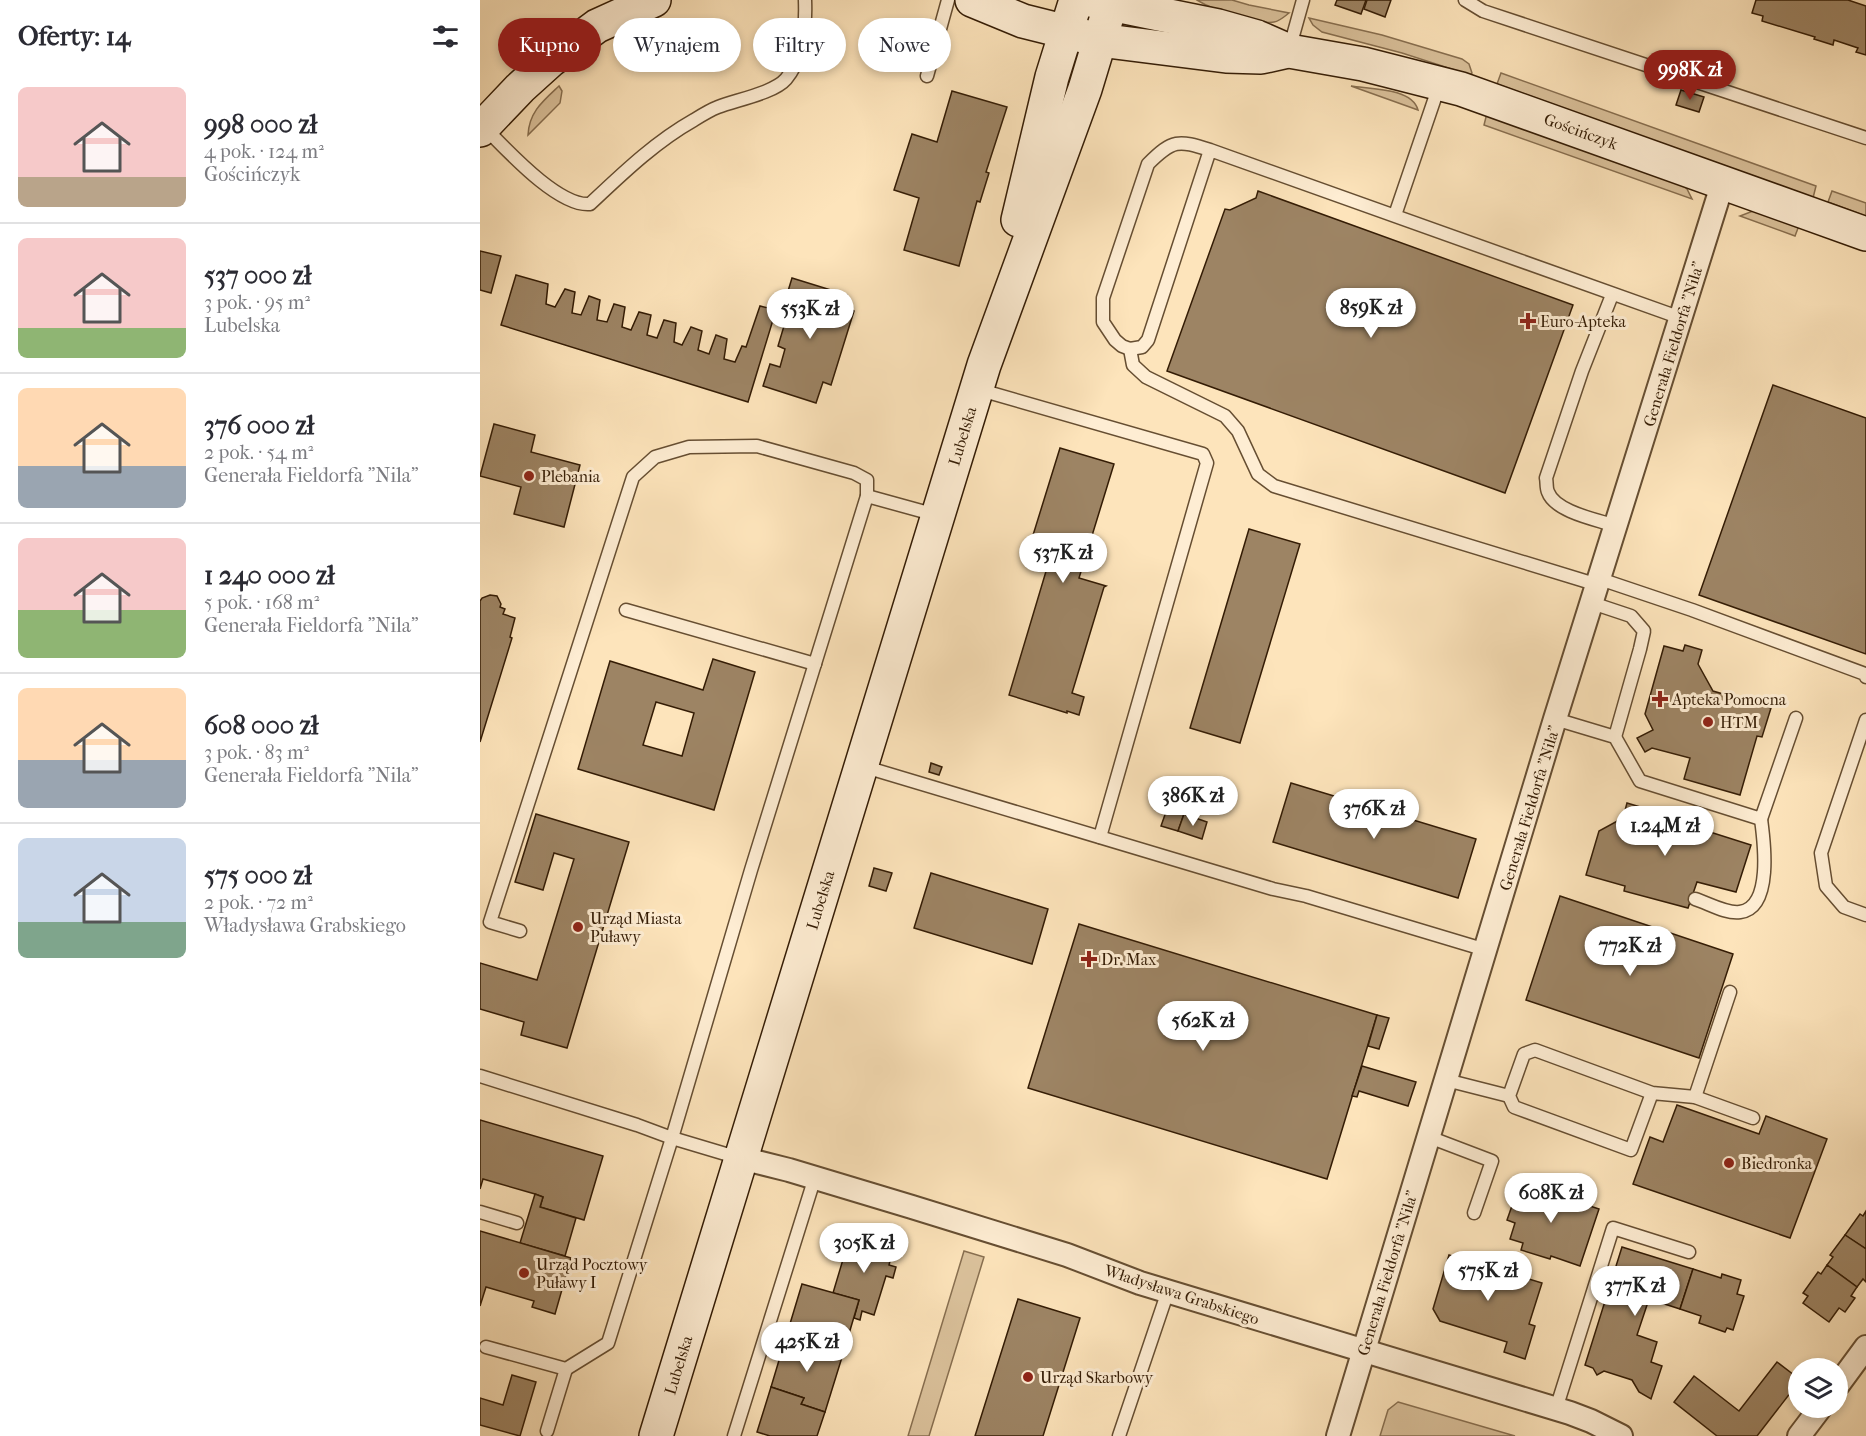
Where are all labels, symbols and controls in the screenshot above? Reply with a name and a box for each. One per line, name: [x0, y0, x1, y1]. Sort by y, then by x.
chip: Kupno: [498, 18, 601, 72]
chip: Wynajem: [613, 18, 741, 72]
chip: Filtry: [753, 18, 846, 72]
chip: Nowe: [858, 18, 951, 72]
icon: filters: [429, 20, 462, 53]
text: Oferty: 14: [18, 21, 130, 52]
pin: 998K zł: [1635, 50, 1745, 101]
text: 998K zł: [1658, 58, 1722, 81]
text: 998 000 zł: [204, 109, 317, 140]
street label: Gościńczyk: [1541, 109, 1621, 154]
icon: home: [66, 111, 138, 183]
text: 4 pok. · 124 m²: [204, 140, 324, 163]
text: Gościńczyk: [204, 163, 300, 186]
street label: Generała Fieldorfa "Nila": [1639, 259, 1708, 429]
text: 537 000 zł: [204, 260, 311, 291]
icon: home: [66, 262, 138, 334]
pin: 859K zł: [1316, 288, 1426, 339]
pin: 553K zł: [755, 289, 865, 340]
text: 3 pok. · 95 m²: [204, 291, 310, 314]
text: 859K zł: [1340, 296, 1402, 319]
text: 553K zł: [781, 297, 839, 320]
place label: Euro-Apteka: [1540, 312, 1627, 331]
text: Lubelska: [204, 314, 280, 337]
marker: Euro-Apteka: [1521, 314, 1535, 328]
street label: Lubelska: [945, 404, 981, 468]
text: 376 000 zł: [204, 410, 314, 441]
icon: home: [66, 412, 138, 484]
text: 2 pok. · 54 m²: [204, 441, 313, 464]
text: Generała Fieldorfa "Nila": [204, 464, 419, 487]
place label: Plebania: [541, 467, 601, 486]
marker: Plebania: [522, 469, 536, 483]
pin: 537K zł: [1008, 533, 1118, 584]
text: 537K zł: [1033, 541, 1093, 564]
text: 1 240 000 zł: [204, 560, 335, 591]
icon: home: [66, 562, 138, 634]
text: 5 pok. · 168 m²: [204, 591, 319, 614]
text: Generała Fieldorfa "Nila": [204, 614, 419, 637]
place label: Apteka Pomocna: [1671, 690, 1787, 709]
marker: Apteka Pomocna: [1653, 692, 1667, 706]
text: 608 000 zł: [204, 710, 318, 741]
icon: home: [66, 712, 138, 784]
place label: HTM: [1720, 713, 1758, 732]
marker: HTM: [1701, 715, 1715, 729]
street label: Generała Fieldorfa "Nila": [1495, 723, 1564, 893]
text: 3 pok. · 83 m²: [204, 741, 309, 764]
text: Generała Fieldorfa "Nila": [204, 764, 419, 787]
pin: 386K zł: [1138, 776, 1248, 827]
text: 386K zł: [1162, 784, 1224, 807]
pin: 376K zł: [1319, 789, 1429, 840]
text: 376K zł: [1343, 797, 1405, 820]
pin: 1.24M zł: [1603, 806, 1727, 857]
text: 1.24M zł: [1630, 814, 1700, 837]
text: 575 000 zł: [204, 860, 312, 891]
icon: home: [66, 862, 138, 934]
street label: Lubelska: [803, 868, 839, 932]
text: 2 pok. · 72 m²: [204, 891, 313, 914]
place label: Urząd Miasta Puławy: [590, 909, 682, 946]
text: Władysława Grabskiego: [204, 914, 406, 937]
marker: Urząd Miasta Puławy: [571, 920, 585, 934]
pin: 772K zł: [1575, 926, 1685, 977]
text: 772K zł: [1599, 934, 1661, 957]
place label: Dr. Max: [1101, 950, 1157, 969]
marker: Dr. Max: [1082, 952, 1096, 966]
pin: 562K zł: [1148, 1001, 1258, 1052]
text: 562K zł: [1172, 1009, 1234, 1032]
place label: Biedronka: [1741, 1154, 1813, 1173]
marker: Biedronka: [1722, 1156, 1736, 1170]
pin: 608K zł: [1496, 1173, 1606, 1224]
text: 608K zł: [1518, 1181, 1584, 1204]
street label: Generała Fieldorfa "Nila": [1353, 1188, 1422, 1358]
pin: 305K zł: [809, 1223, 919, 1274]
text: 305K zł: [833, 1231, 895, 1254]
pin: 575K zł: [1433, 1251, 1543, 1302]
place label: Urząd Pocztowy Puławy I: [536, 1255, 648, 1292]
text: 575K zł: [1458, 1259, 1518, 1282]
street label: Władysława Grabskiego: [1101, 1260, 1262, 1328]
marker: Urząd Pocztowy Puławy I: [517, 1266, 531, 1280]
pin: 377K zł: [1580, 1266, 1690, 1317]
text: 377K zł: [1605, 1274, 1665, 1297]
pin: 425K zł: [752, 1322, 862, 1373]
text: 425K zł: [775, 1330, 839, 1353]
street label: Lubelska: [661, 1333, 697, 1397]
map controls: [1788, 1358, 1848, 1418]
button: layers: [1788, 1358, 1848, 1418]
place label: Urząd Skarbowy: [1040, 1368, 1154, 1387]
marker: Urząd Skarbowy: [1021, 1370, 1035, 1384]

